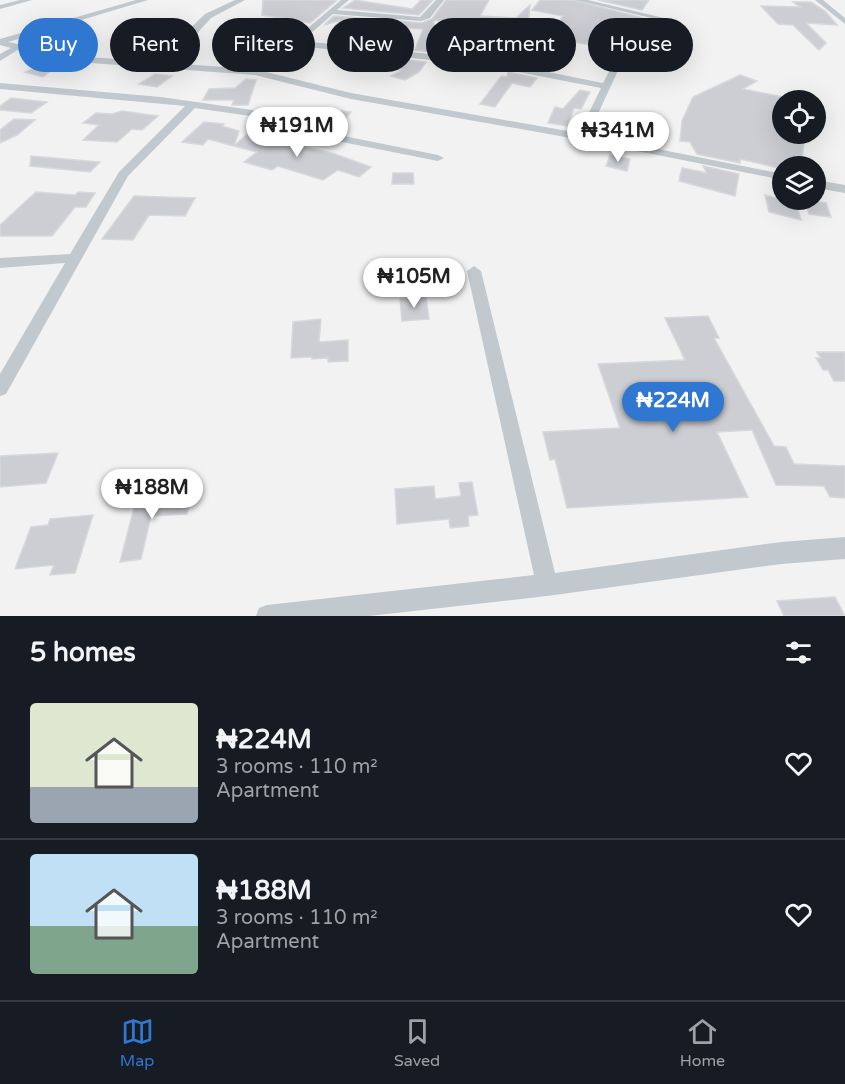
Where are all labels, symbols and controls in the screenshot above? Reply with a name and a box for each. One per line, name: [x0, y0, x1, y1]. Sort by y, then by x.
chip: Buy: [18, 18, 98, 72]
chip: Rent: [110, 18, 200, 72]
chip: Filters: [212, 18, 315, 72]
chip: New: [327, 18, 414, 72]
chip: Apartment: [426, 18, 576, 72]
chip: House: [588, 18, 693, 72]
map controls: [772, 90, 826, 210]
button: locate: [772, 90, 826, 144]
pin: ₦191M: [255, 107, 339, 158]
pin: ₦341M: [576, 112, 660, 163]
text: ₦191M: [260, 114, 334, 138]
text: ₦341M: [581, 119, 655, 143]
button: layers: [772, 156, 826, 210]
pin: ₦105M: [372, 258, 456, 309]
text: ₦105M: [377, 265, 451, 289]
pin: ₦224M: [631, 382, 715, 433]
text: ₦224M: [636, 389, 710, 413]
pin: ₦188M: [110, 469, 194, 520]
text: ₦188M: [115, 476, 189, 500]
icon: filters: [782, 636, 815, 669]
text: 5 homes: [30, 637, 136, 668]
text: ₦224M: [216, 724, 312, 755]
icon: home: [78, 727, 150, 799]
icon: heart: [782, 747, 815, 780]
text: 3 rooms · 110 m²: [216, 755, 378, 779]
text: Apartment: [216, 779, 319, 803]
text: ₦188M: [216, 875, 312, 906]
icon: home: [78, 878, 150, 950]
icon: heart: [782, 898, 815, 931]
text: 3 rooms · 110 m²: [216, 906, 378, 930]
text: Apartment: [216, 930, 319, 954]
tab: Map: [120, 1015, 154, 1071]
tab: Saved: [394, 1015, 440, 1071]
tab: Home: [680, 1015, 725, 1071]

